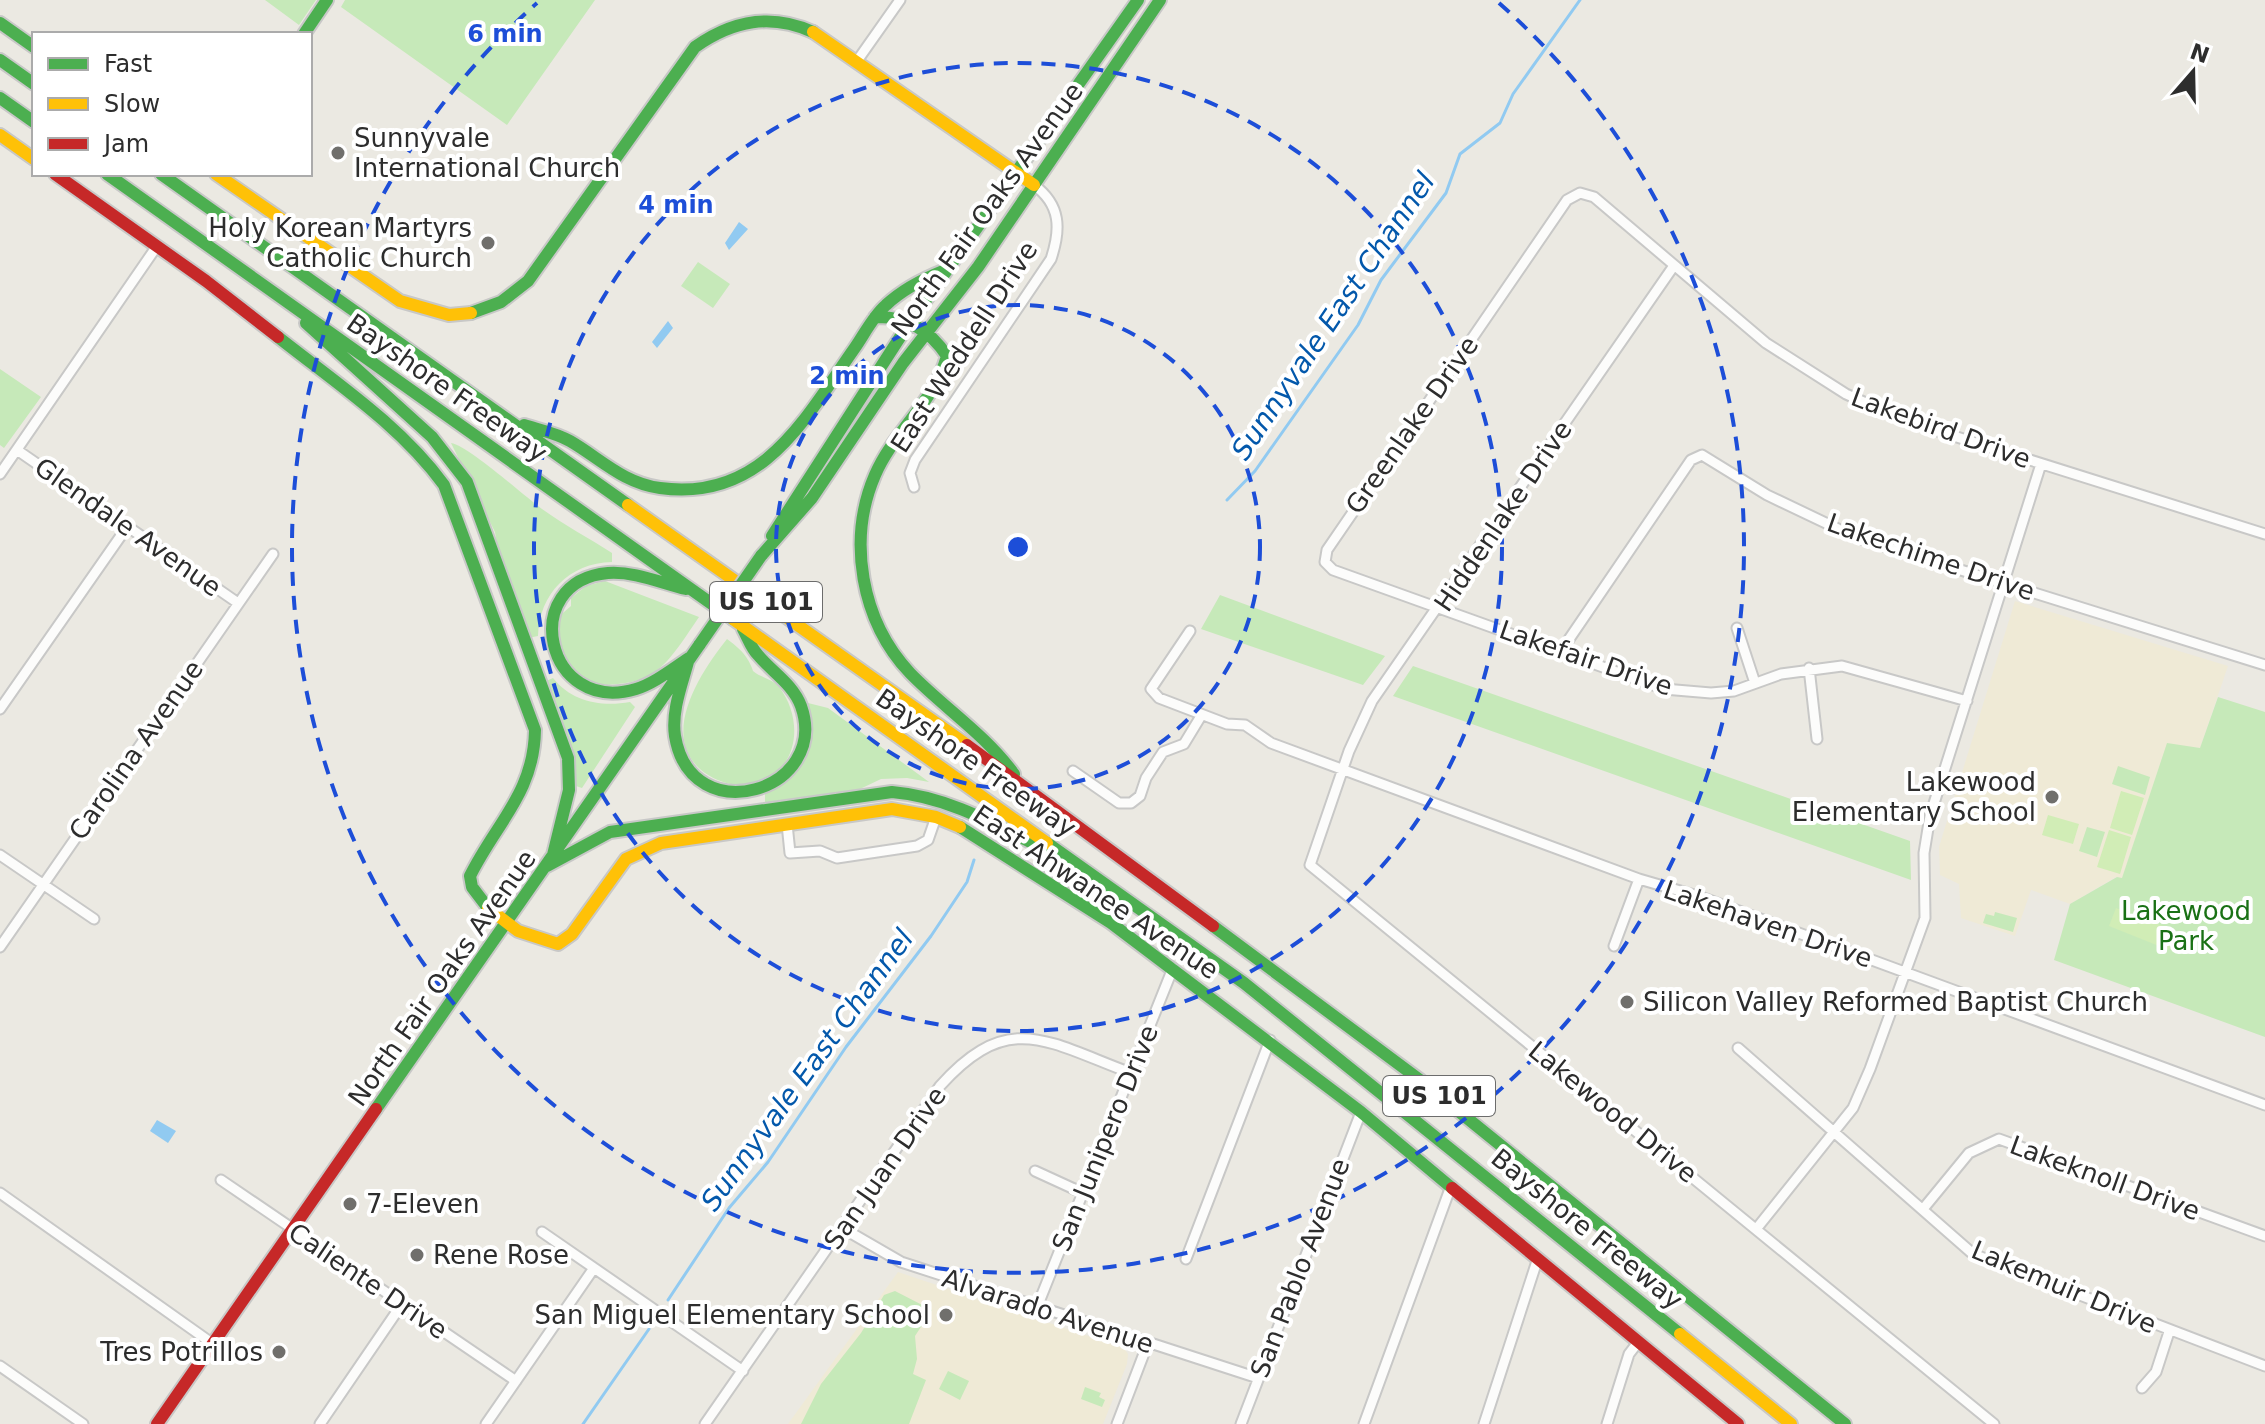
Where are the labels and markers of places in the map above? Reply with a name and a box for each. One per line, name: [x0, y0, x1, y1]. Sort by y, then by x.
place label: Sunnyvale International Church: [354, 123, 620, 183]
marker: Sunnyvale International Church: [329, 144, 347, 162]
place label: Holy Korean Martyrs Catholic Church: [208, 213, 472, 273]
marker: Holy Korean Martyrs Catholic Church: [479, 234, 497, 252]
centre of rings: [1004, 533, 1032, 561]
place label: Lakewood Elementary School: [1792, 767, 2036, 827]
marker: Lakewood Elementary School: [2043, 788, 2061, 806]
place label: Silicon Valley Reformed Baptist Church: [1643, 987, 2148, 1017]
marker: Silicon Valley Reformed Baptist Church: [1618, 993, 1636, 1011]
place label: 7-Eleven: [366, 1189, 479, 1219]
marker: 7-Eleven: [341, 1195, 359, 1213]
place label: Rene Rose: [433, 1240, 569, 1270]
marker: Rene Rose: [408, 1246, 426, 1264]
place label: San Miguel Elementary School: [534, 1300, 930, 1330]
marker: San Miguel Elementary School: [937, 1306, 955, 1324]
place label: Tres Potrillos: [99, 1337, 263, 1367]
marker: Tres Potrillos: [270, 1343, 288, 1361]

